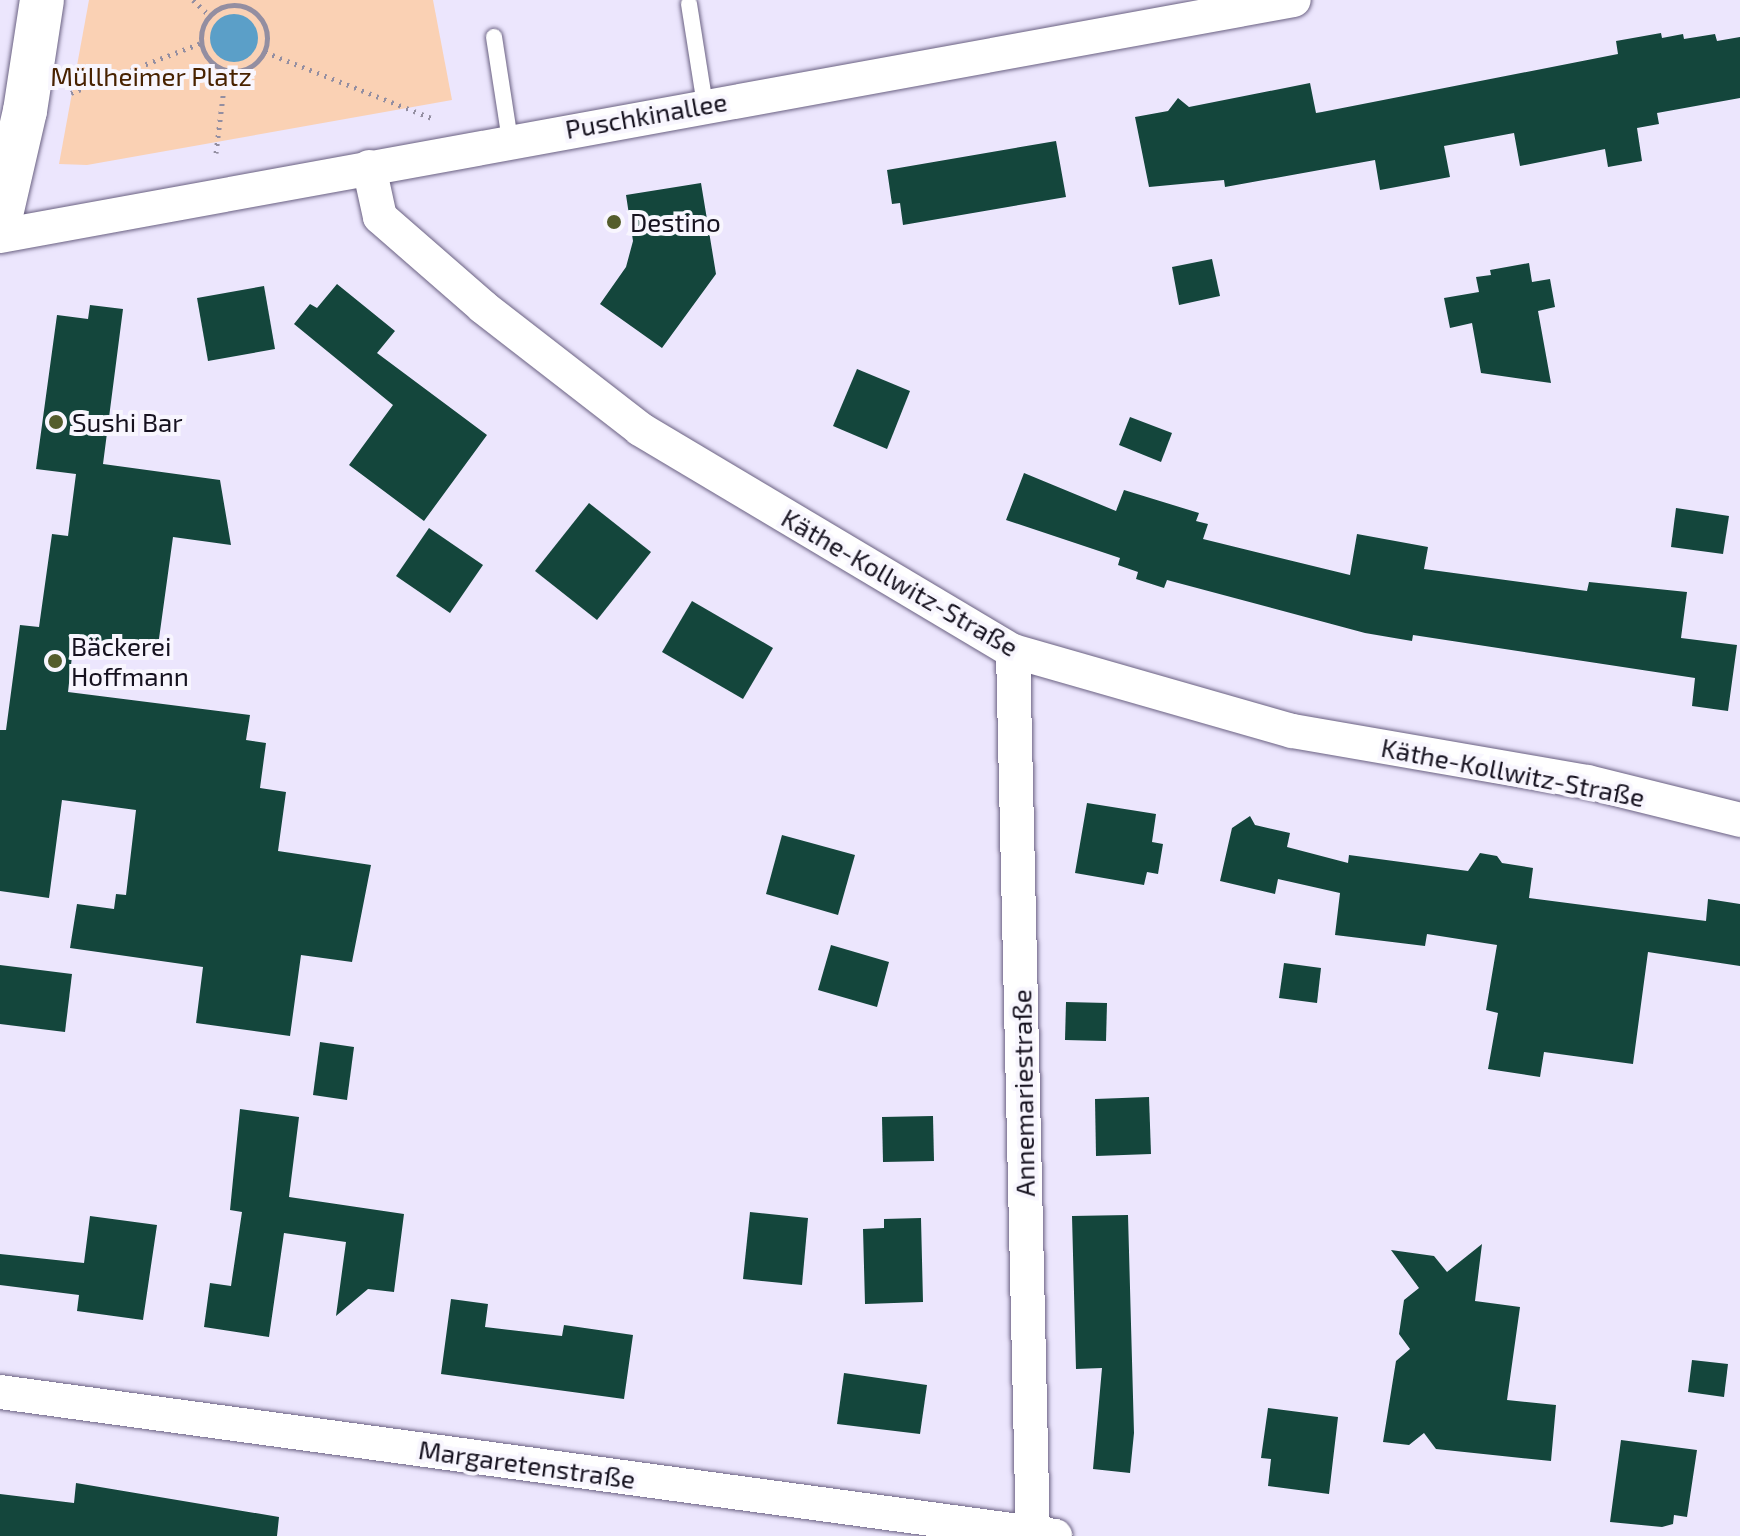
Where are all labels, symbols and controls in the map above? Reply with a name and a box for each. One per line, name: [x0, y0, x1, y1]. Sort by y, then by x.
park label: Müllheimer Platz: [50, 60, 252, 92]
street label: Puschkinallee: [563, 85, 729, 145]
place label: Destino: [630, 206, 721, 238]
marker: Destino: [605, 213, 623, 231]
place label: Sushi Bar: [72, 406, 183, 438]
marker: Sushi Bar: [47, 413, 65, 431]
street label: Käthe-Kollwitz-Straße: [776, 502, 1024, 662]
place label: Bäckerei Hoffmann: [71, 630, 189, 692]
marker: Bäckerei Hoffmann: [46, 652, 64, 670]
street label: Käthe-Kollwitz-Straße: [1379, 731, 1647, 813]
street label: Annemariestraße: [1006, 989, 1040, 1197]
street label: Margaretenstraße: [417, 1433, 637, 1495]

